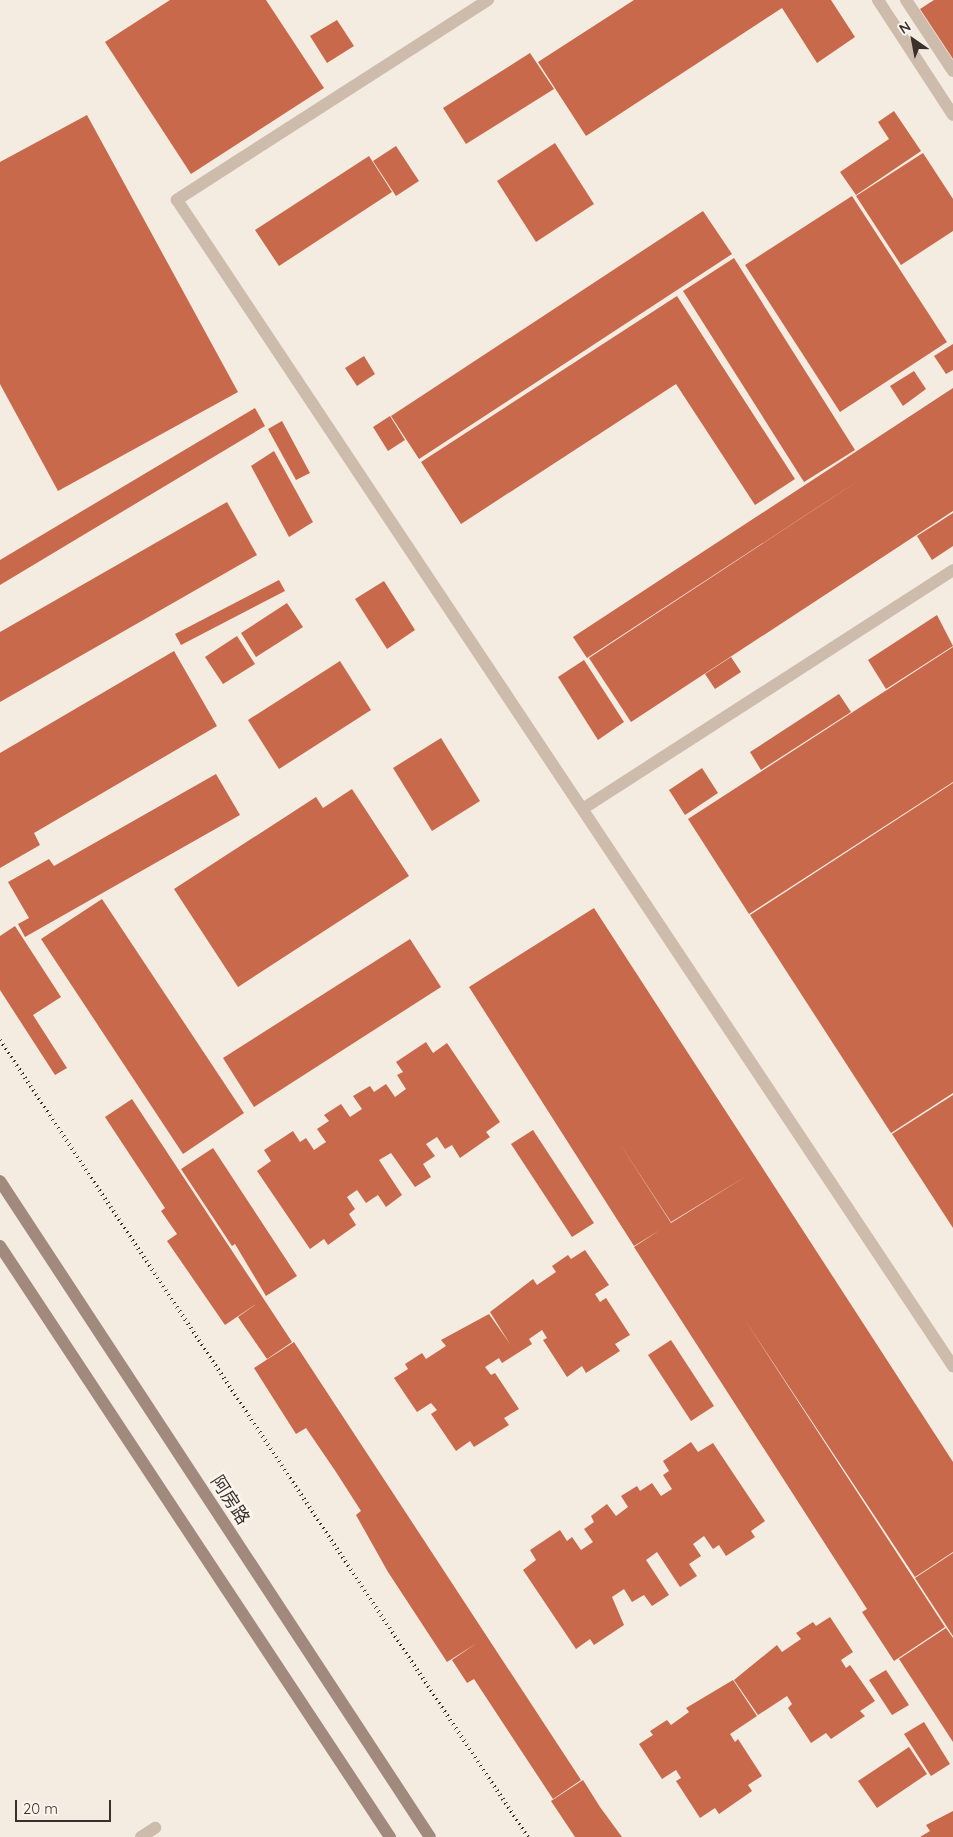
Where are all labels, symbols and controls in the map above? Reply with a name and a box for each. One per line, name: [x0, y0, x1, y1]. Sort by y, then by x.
north arrow: [888, 15, 938, 65]
text: N: [896, 17, 914, 38]
street label: 阿房路: [206, 1471, 254, 1529]
scale bar: [18, 1790, 114, 1822]
text: 20 m: [23, 1799, 58, 1818]

